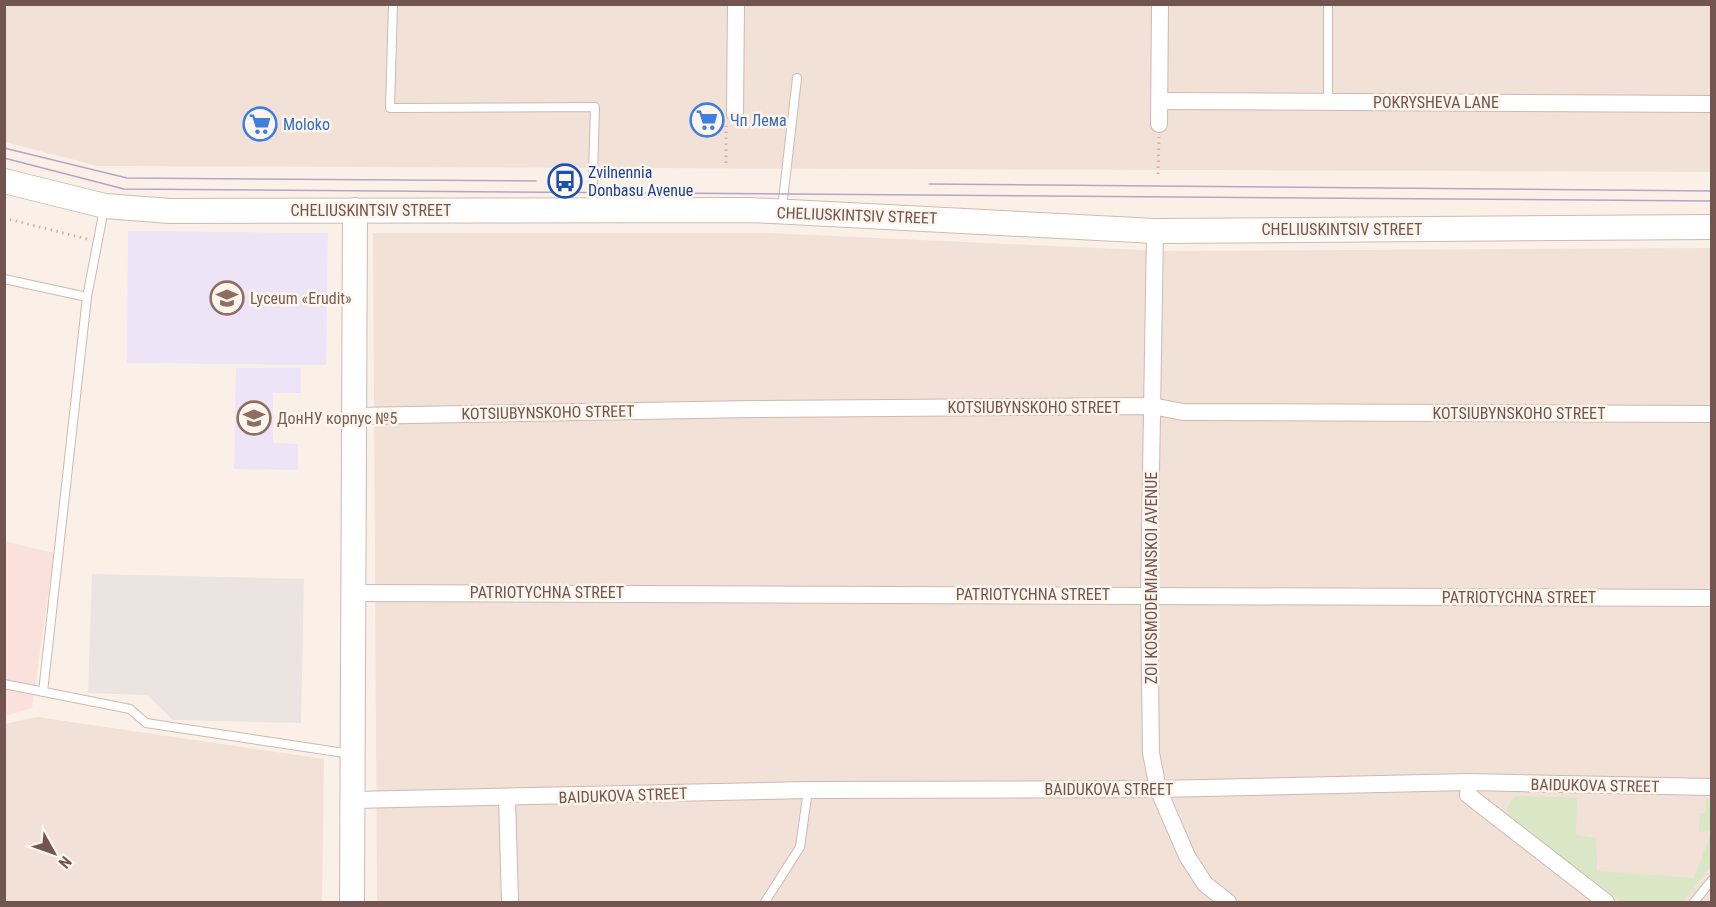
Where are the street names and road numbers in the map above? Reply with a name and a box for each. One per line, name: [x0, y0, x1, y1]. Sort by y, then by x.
street label: POKRYSHEVA LANE: [1373, 93, 1499, 112]
street label: CHELIUSKINTSIV STREET: [291, 201, 451, 220]
street label: CHELIUSKINTSIV STREET: [776, 203, 938, 228]
street label: CHELIUSKINTSIV STREET: [1262, 220, 1422, 239]
street label: KOTSIUBYNSKOHO STREET: [947, 398, 1121, 417]
street label: KOTSIUBYNSKOHO STREET: [461, 401, 635, 424]
street label: KOTSIUBYNSKOHO STREET: [1432, 404, 1606, 423]
street label: ZOI KOSMODEMIANSKOI AVENUE: [1142, 472, 1161, 684]
street label: PATRIOTYCHNA STREET: [470, 583, 624, 602]
street label: PATRIOTYCHNA STREET: [956, 585, 1110, 604]
street label: PATRIOTYCHNA STREET: [1442, 588, 1596, 607]
street label: BAIDUKOVA STREET: [1530, 775, 1660, 796]
street label: BAIDUKOVA STREET: [1045, 780, 1173, 799]
street label: BAIDUKOVA STREET: [558, 784, 688, 807]

